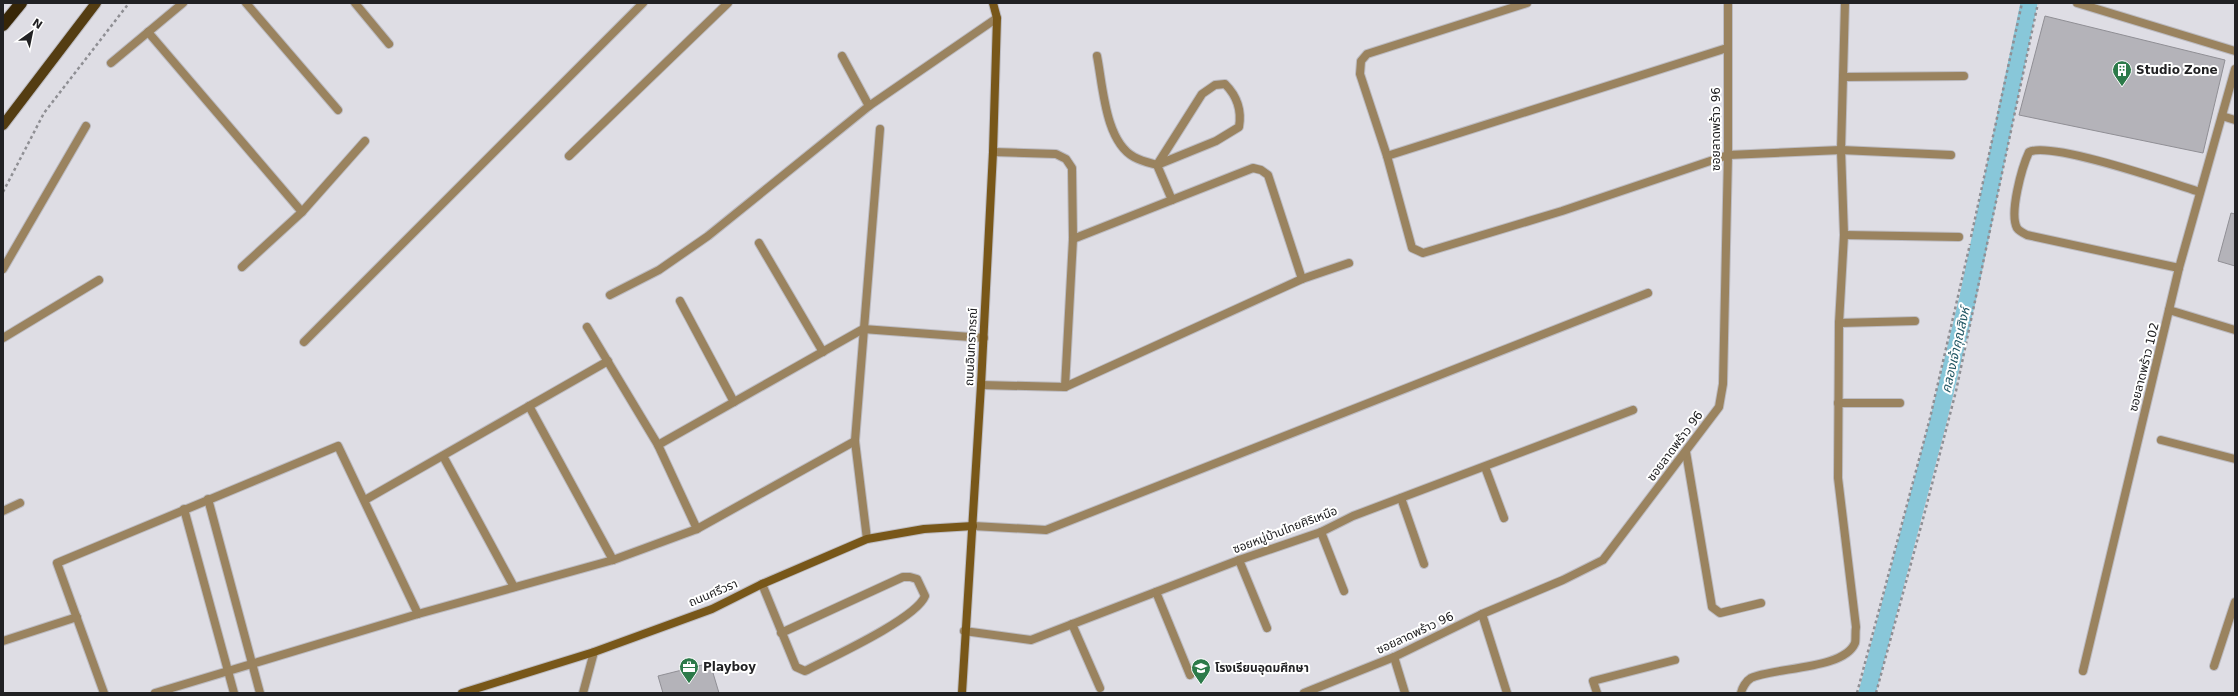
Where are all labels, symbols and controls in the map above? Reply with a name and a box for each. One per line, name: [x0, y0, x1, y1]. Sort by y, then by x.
north arrow: [12, 12, 52, 52]
text: N: [30, 16, 45, 32]
building icon: Studio Zone: [2111, 59, 2133, 87]
place label: Studio Zone: [2136, 63, 2218, 77]
street label: ซอยลาดพร้าว 96: [1709, 87, 1723, 171]
water label: คลองเจ้าคุณสิงห์: [1938, 303, 1974, 395]
street label: ถนนอินทราภรณ์: [962, 308, 980, 386]
street label: ซอยลาดพร้าว 102: [2126, 321, 2162, 413]
street label: ซอยลาดพร้าว 96: [1644, 408, 1706, 484]
street label: ซอยหมู่บ้านไทยศิริเหนือ: [1231, 504, 1339, 556]
street label: ถนนศรีวรา: [686, 576, 740, 610]
street label: ซอยลาดพร้าว 96: [1374, 609, 1456, 657]
office icon: Playboy: [678, 656, 700, 684]
school or university icon: โรงเรียนอุดมศึกษา: [1190, 657, 1212, 685]
place label: Playboy: [703, 660, 756, 674]
place label: โรงเรียนอุดมศึกษา: [1215, 661, 1309, 675]

